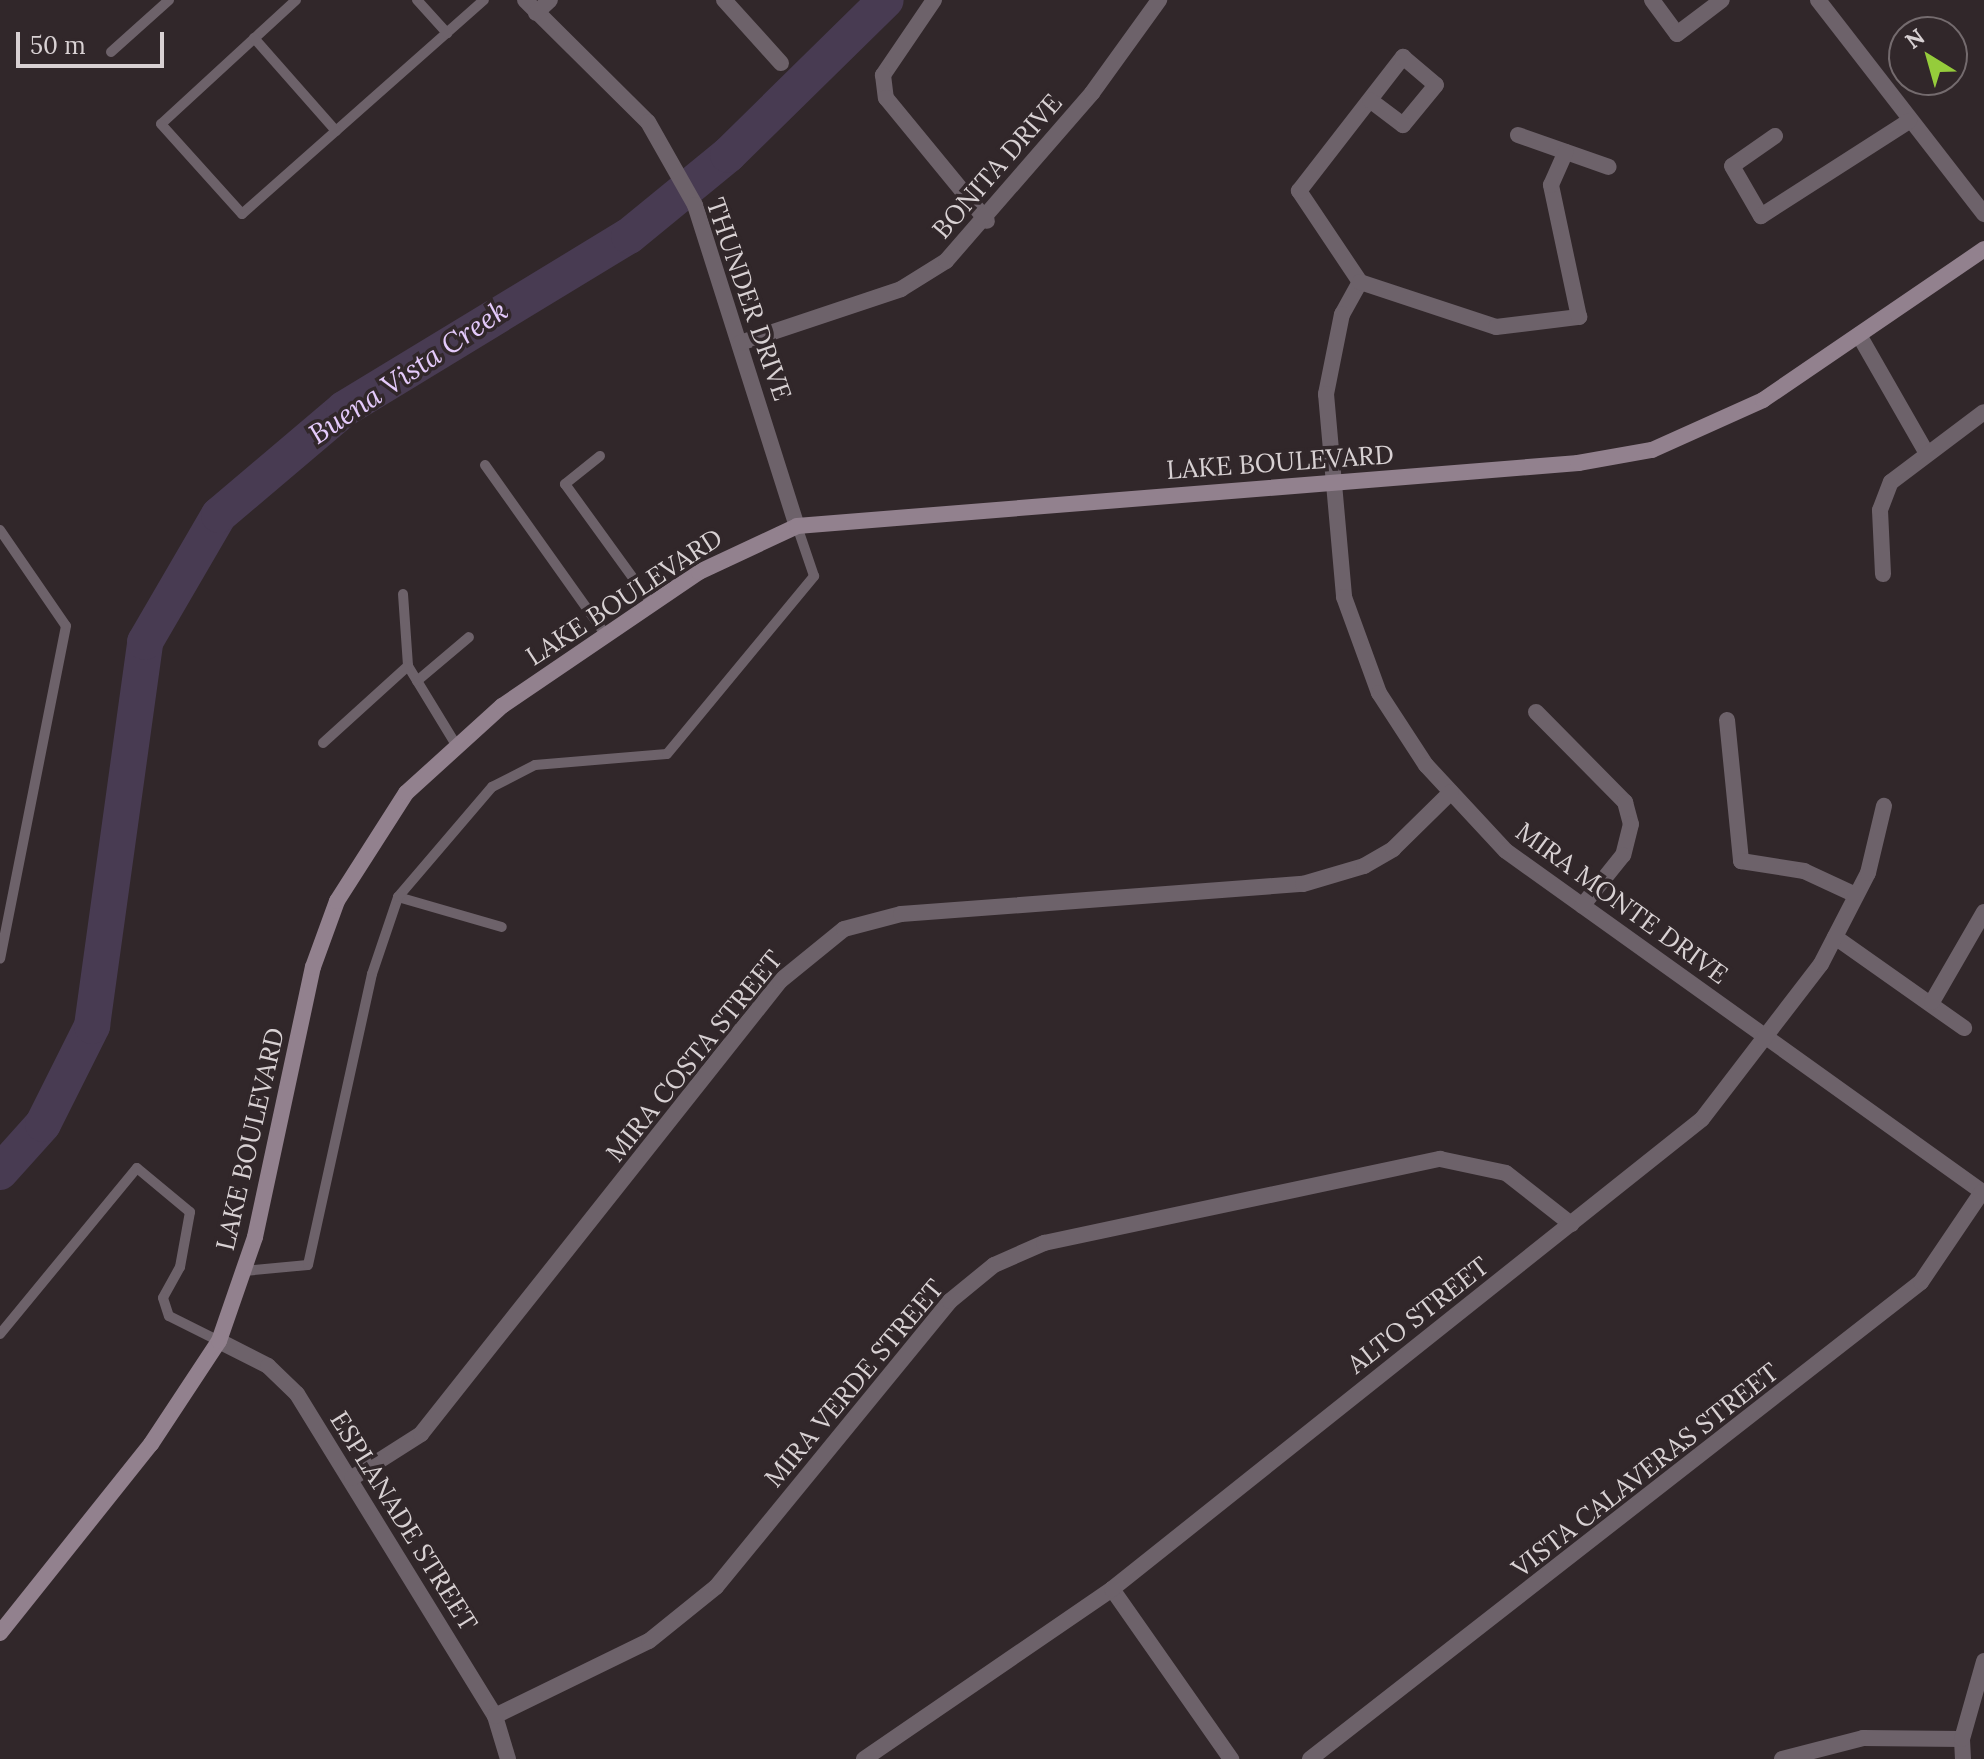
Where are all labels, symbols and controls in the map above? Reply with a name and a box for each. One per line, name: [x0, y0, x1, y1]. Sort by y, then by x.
scale bar: [20, 16, 168, 66]
north arrow: [1888, 16, 1968, 96]
text: N: [1900, 22, 1930, 55]
text: 50 m: [30, 30, 86, 61]
street label: BONITA DRIVE: [926, 87, 1068, 245]
street label: THUNDER DRIVE: [700, 194, 798, 404]
water label: Buena Vista Creek: [302, 293, 514, 451]
street label: LAKE BOULEVARD: [1165, 438, 1395, 486]
street label: LAKE BOULEVARD: [520, 522, 728, 672]
street label: MIRA MONTE DRIVE: [1510, 816, 1734, 990]
street label: MIRA COSTA STREET: [599, 944, 789, 1168]
street label: LAKE BOULEVARD: [209, 1025, 291, 1253]
street label: ALTO STREET: [1341, 1250, 1495, 1380]
street label: MIRA VERDE STREET: [758, 1273, 950, 1493]
street label: VISTA CALAVERAS STREET: [1505, 1356, 1785, 1584]
street label: ESPLANADE STREET: [324, 1405, 484, 1637]

